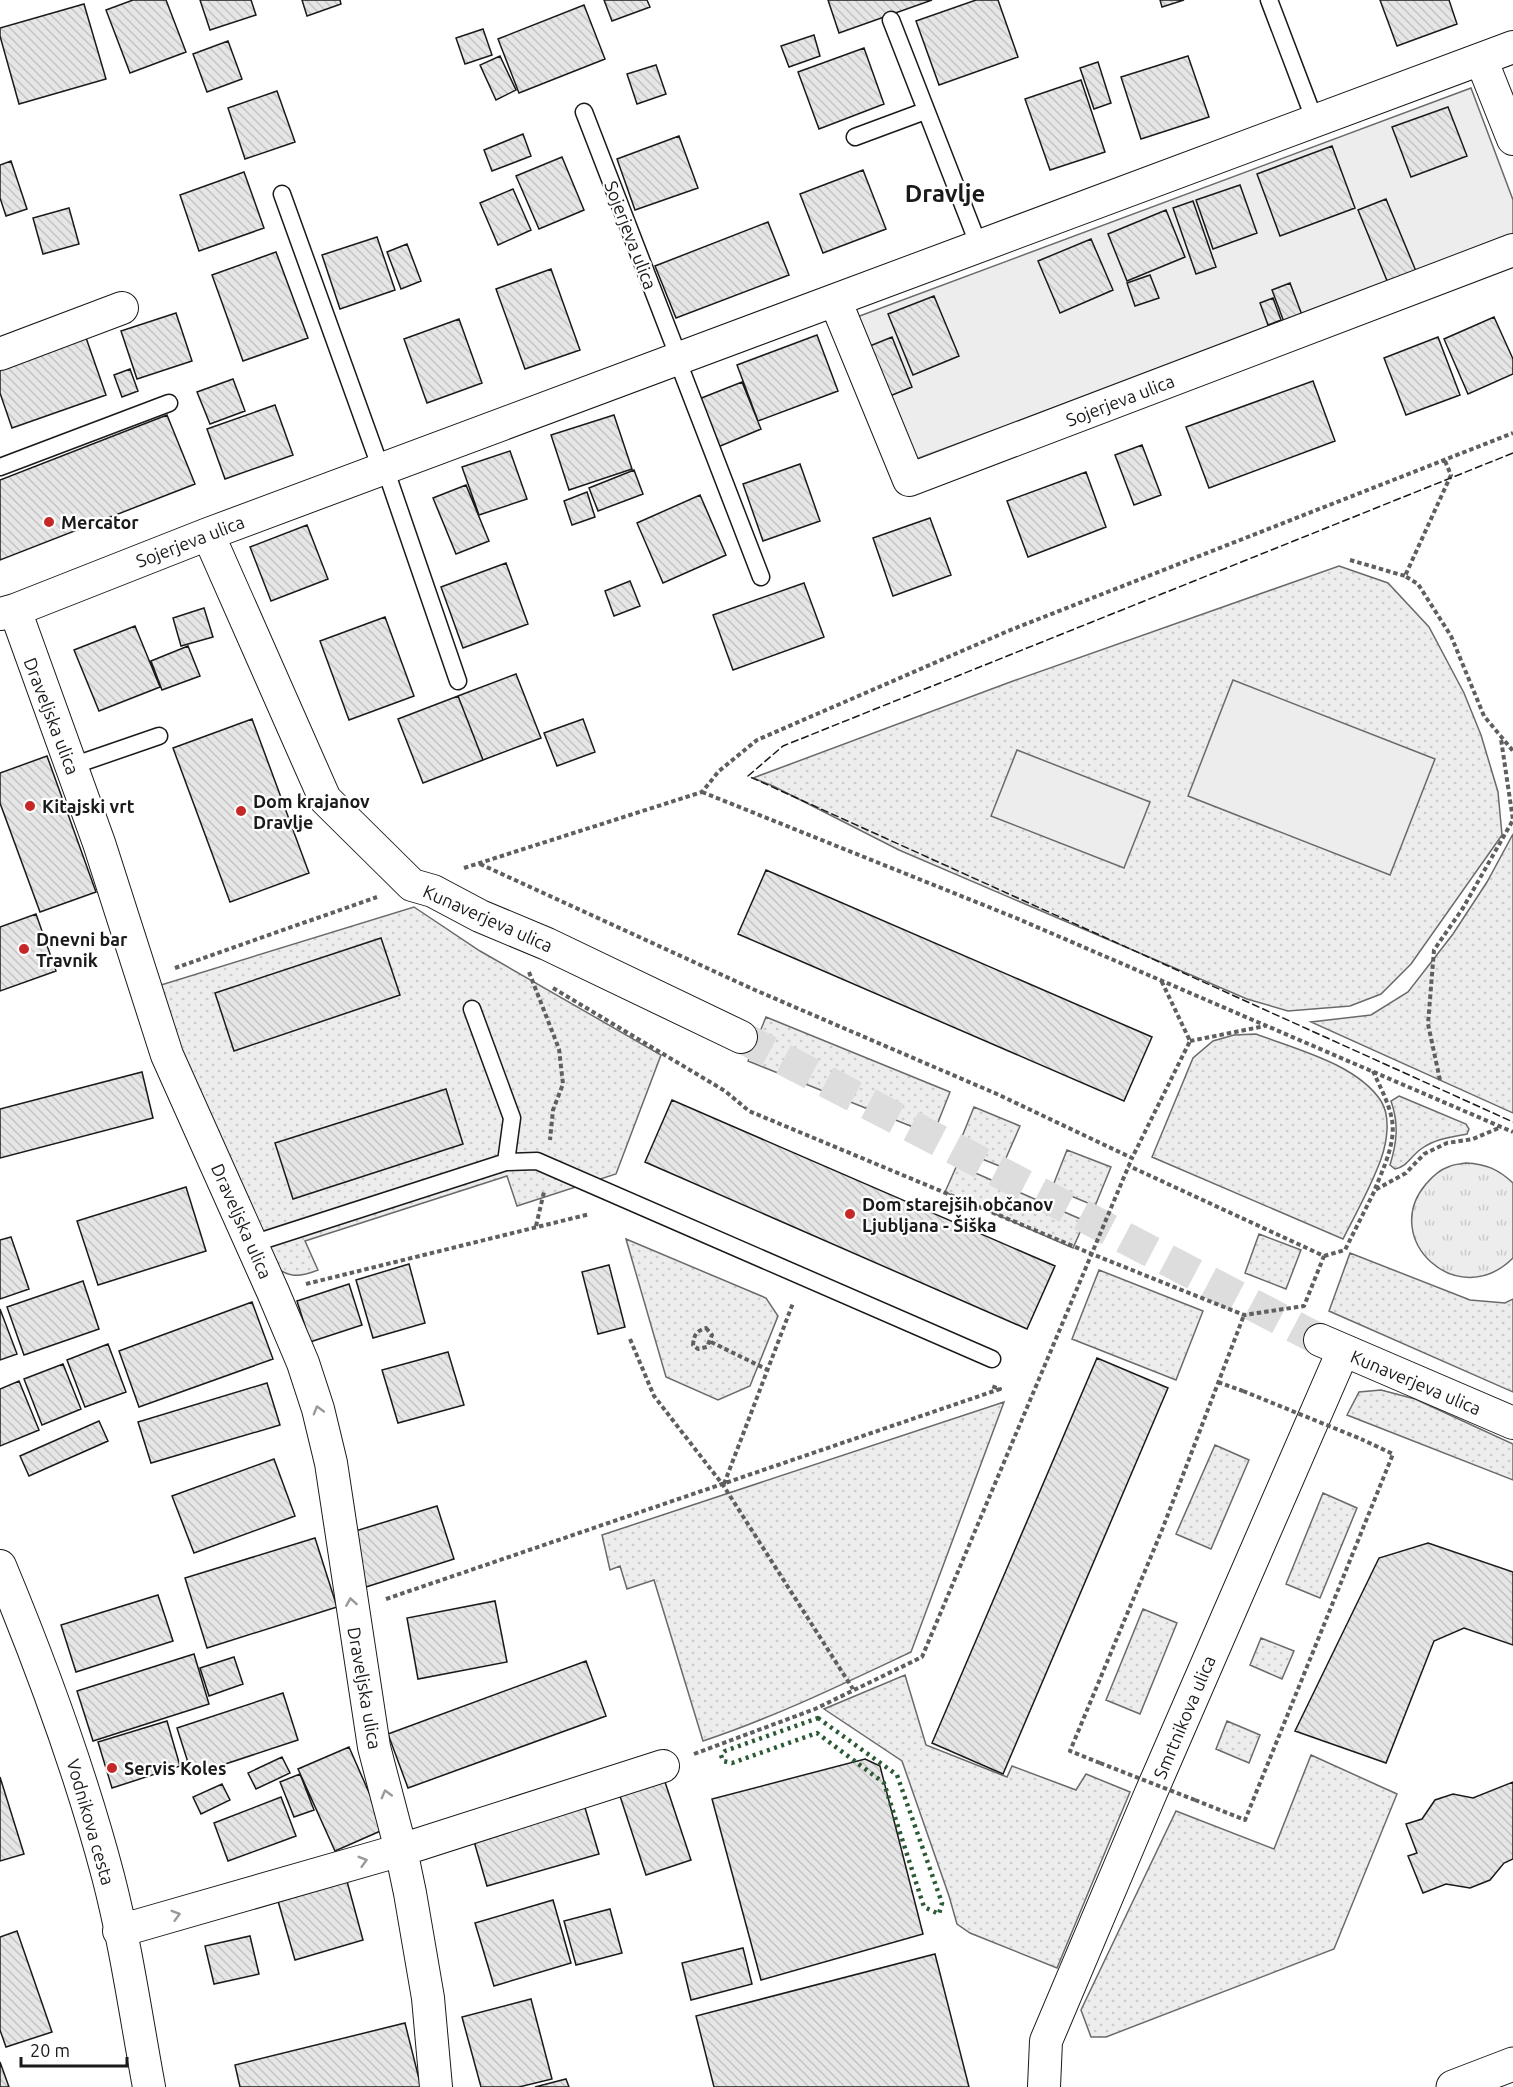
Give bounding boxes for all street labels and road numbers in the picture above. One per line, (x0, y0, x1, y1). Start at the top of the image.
street label: Sojerjeva ulica (601, 178, 661, 292)
street label: Sojerjeva ulica (1063, 370, 1177, 430)
street label: Sojerjeva ulica (133, 511, 247, 571)
street label: Draveljska ulica (20, 655, 84, 777)
street label: Kunaverjeva ulica (420, 880, 556, 956)
street label: Draveljska ulica (208, 1160, 276, 1282)
street label: Kunaverjeva ulica (1348, 1346, 1484, 1418)
street label: Draveljska ulica (344, 1625, 386, 1751)
street label: Smrtnikova ulica (1149, 1652, 1219, 1782)
street label: Vodnikova cesta (63, 1757, 119, 1887)

